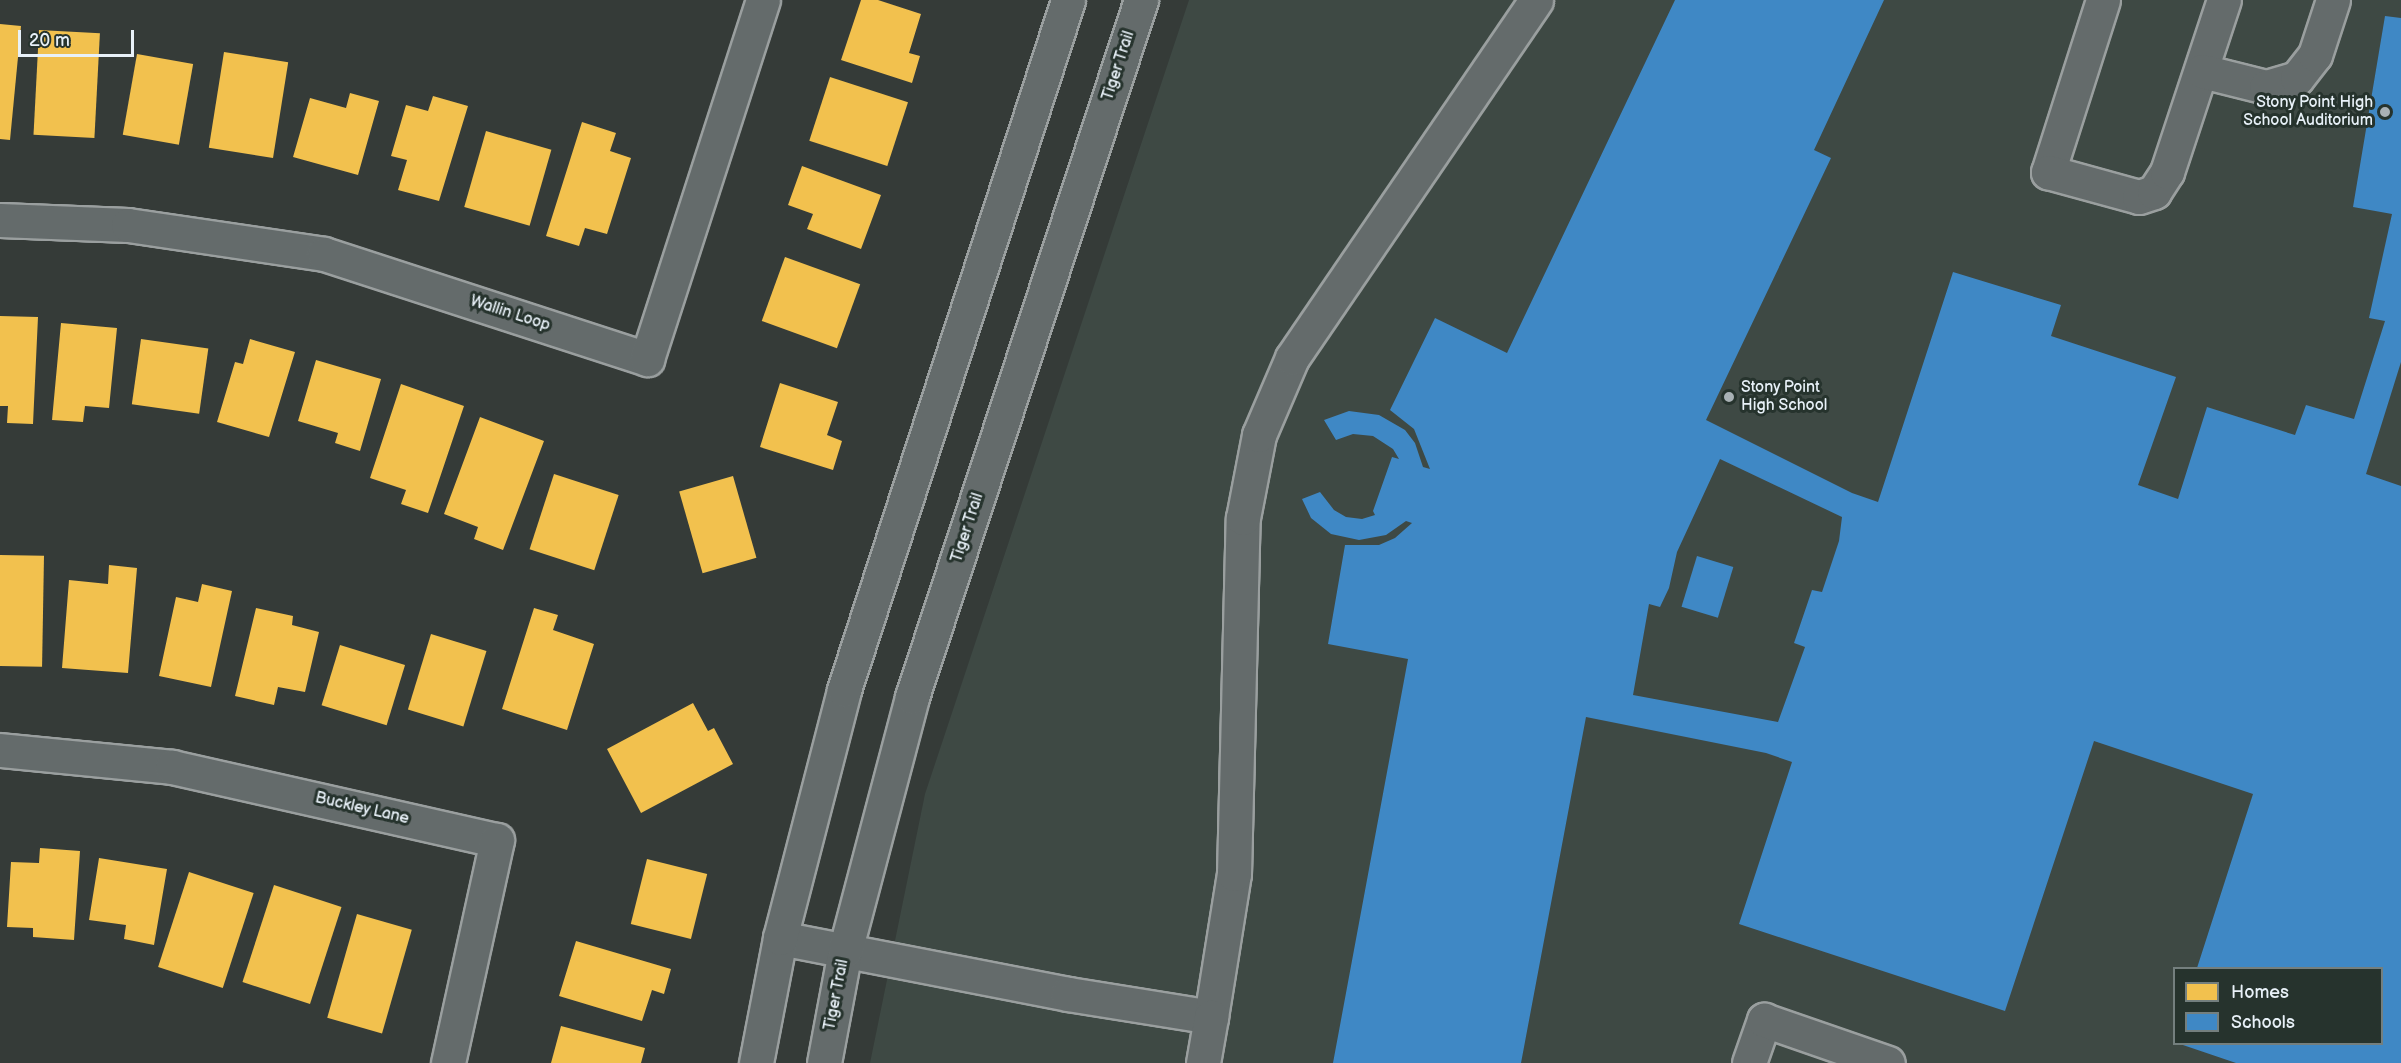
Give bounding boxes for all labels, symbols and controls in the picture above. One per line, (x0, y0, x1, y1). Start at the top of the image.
scale bar (21, 18, 136, 56)
street label: Tiger Trail (1099, 29, 1139, 103)
text: 20 m (29, 30, 70, 51)
place label: Stony Point High School Auditorium (2243, 93, 2373, 131)
marker: Stony Point High School Auditorium (2378, 105, 2392, 119)
street label: Wallin Loop (467, 292, 553, 336)
place label: Stony Point High School (1741, 378, 1828, 416)
marker: Stony Point High School (1722, 390, 1736, 404)
street label: Tiger Trail (948, 491, 988, 565)
street label: Buckley Lane (313, 789, 411, 829)
street label: Tiger Trail (821, 958, 853, 1032)
legend (2173, 967, 2383, 1045)
text: Homes (2231, 982, 2289, 1003)
text: Schools (2231, 1012, 2295, 1033)

